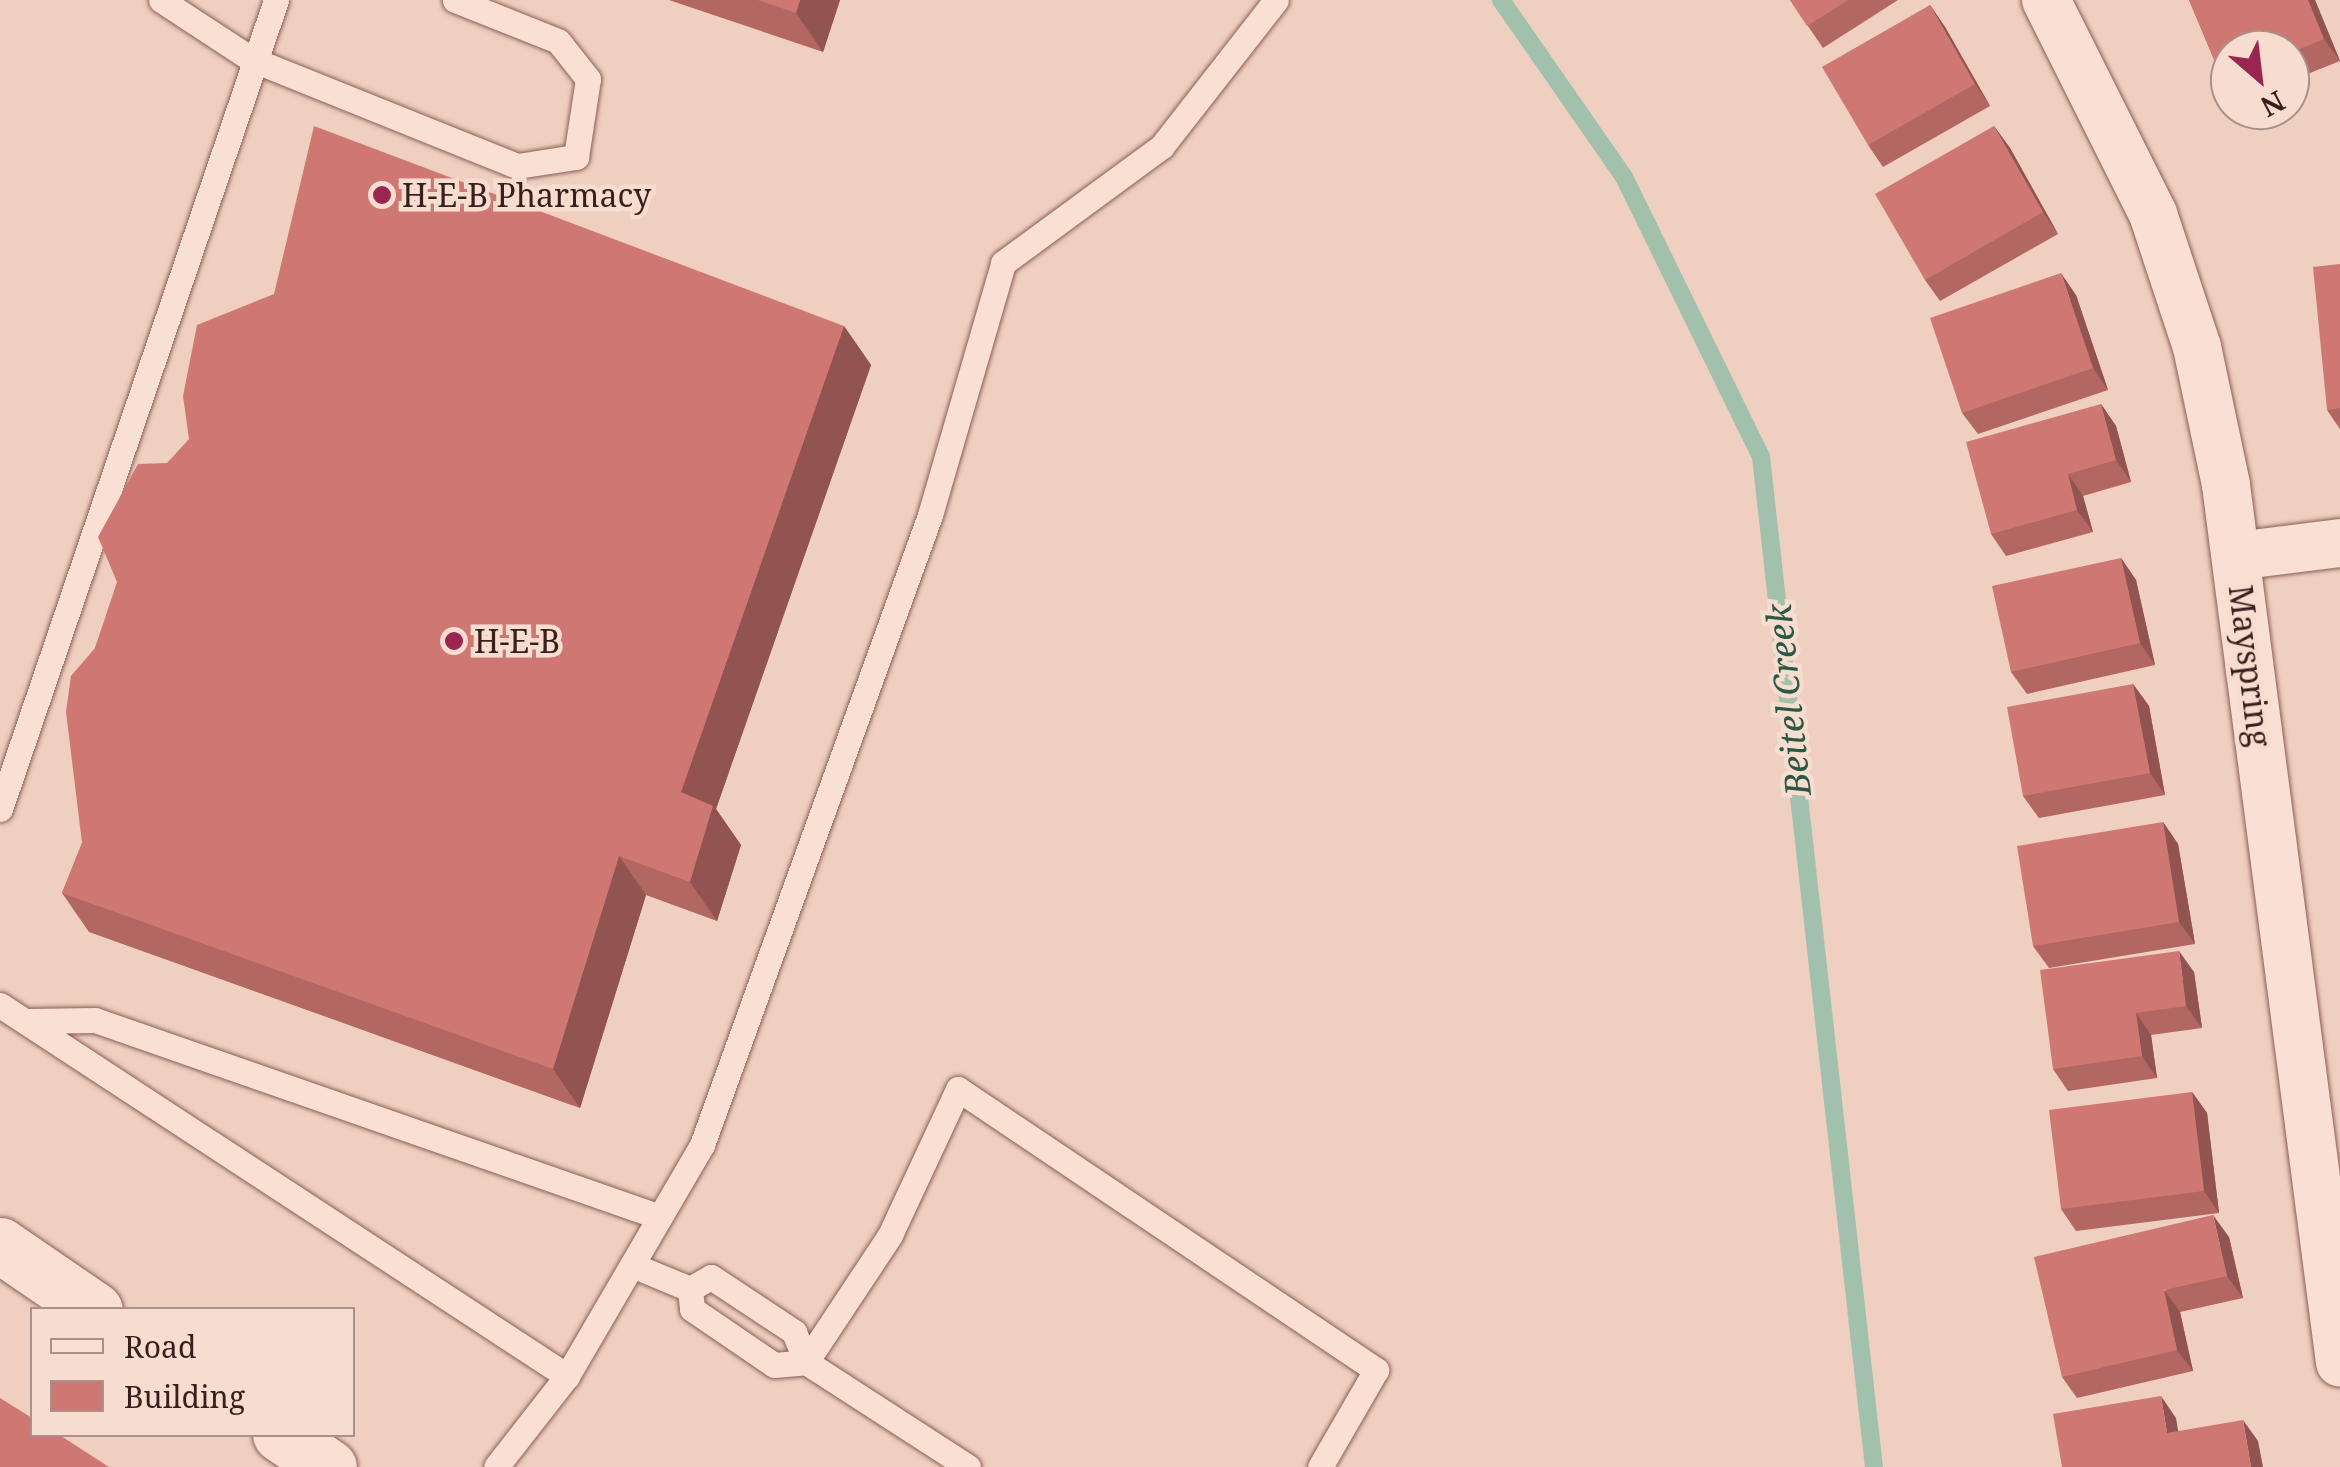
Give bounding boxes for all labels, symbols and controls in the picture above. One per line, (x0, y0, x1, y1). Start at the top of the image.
north arrow (2210, 30, 2310, 130)
text: N (2254, 83, 2292, 127)
place label: H-E-B Pharmacy (402, 176, 651, 214)
marker: H-E-B Pharmacy (371, 184, 393, 206)
street label: Mayspring (2221, 583, 2279, 749)
water label: Beitel Creek (1757, 602, 1819, 798)
place label: H-E-B (474, 622, 560, 660)
marker: H-E-B (443, 630, 465, 652)
legend (30, 1307, 355, 1437)
text: Road (124, 1326, 196, 1367)
text: Building (124, 1376, 245, 1417)

